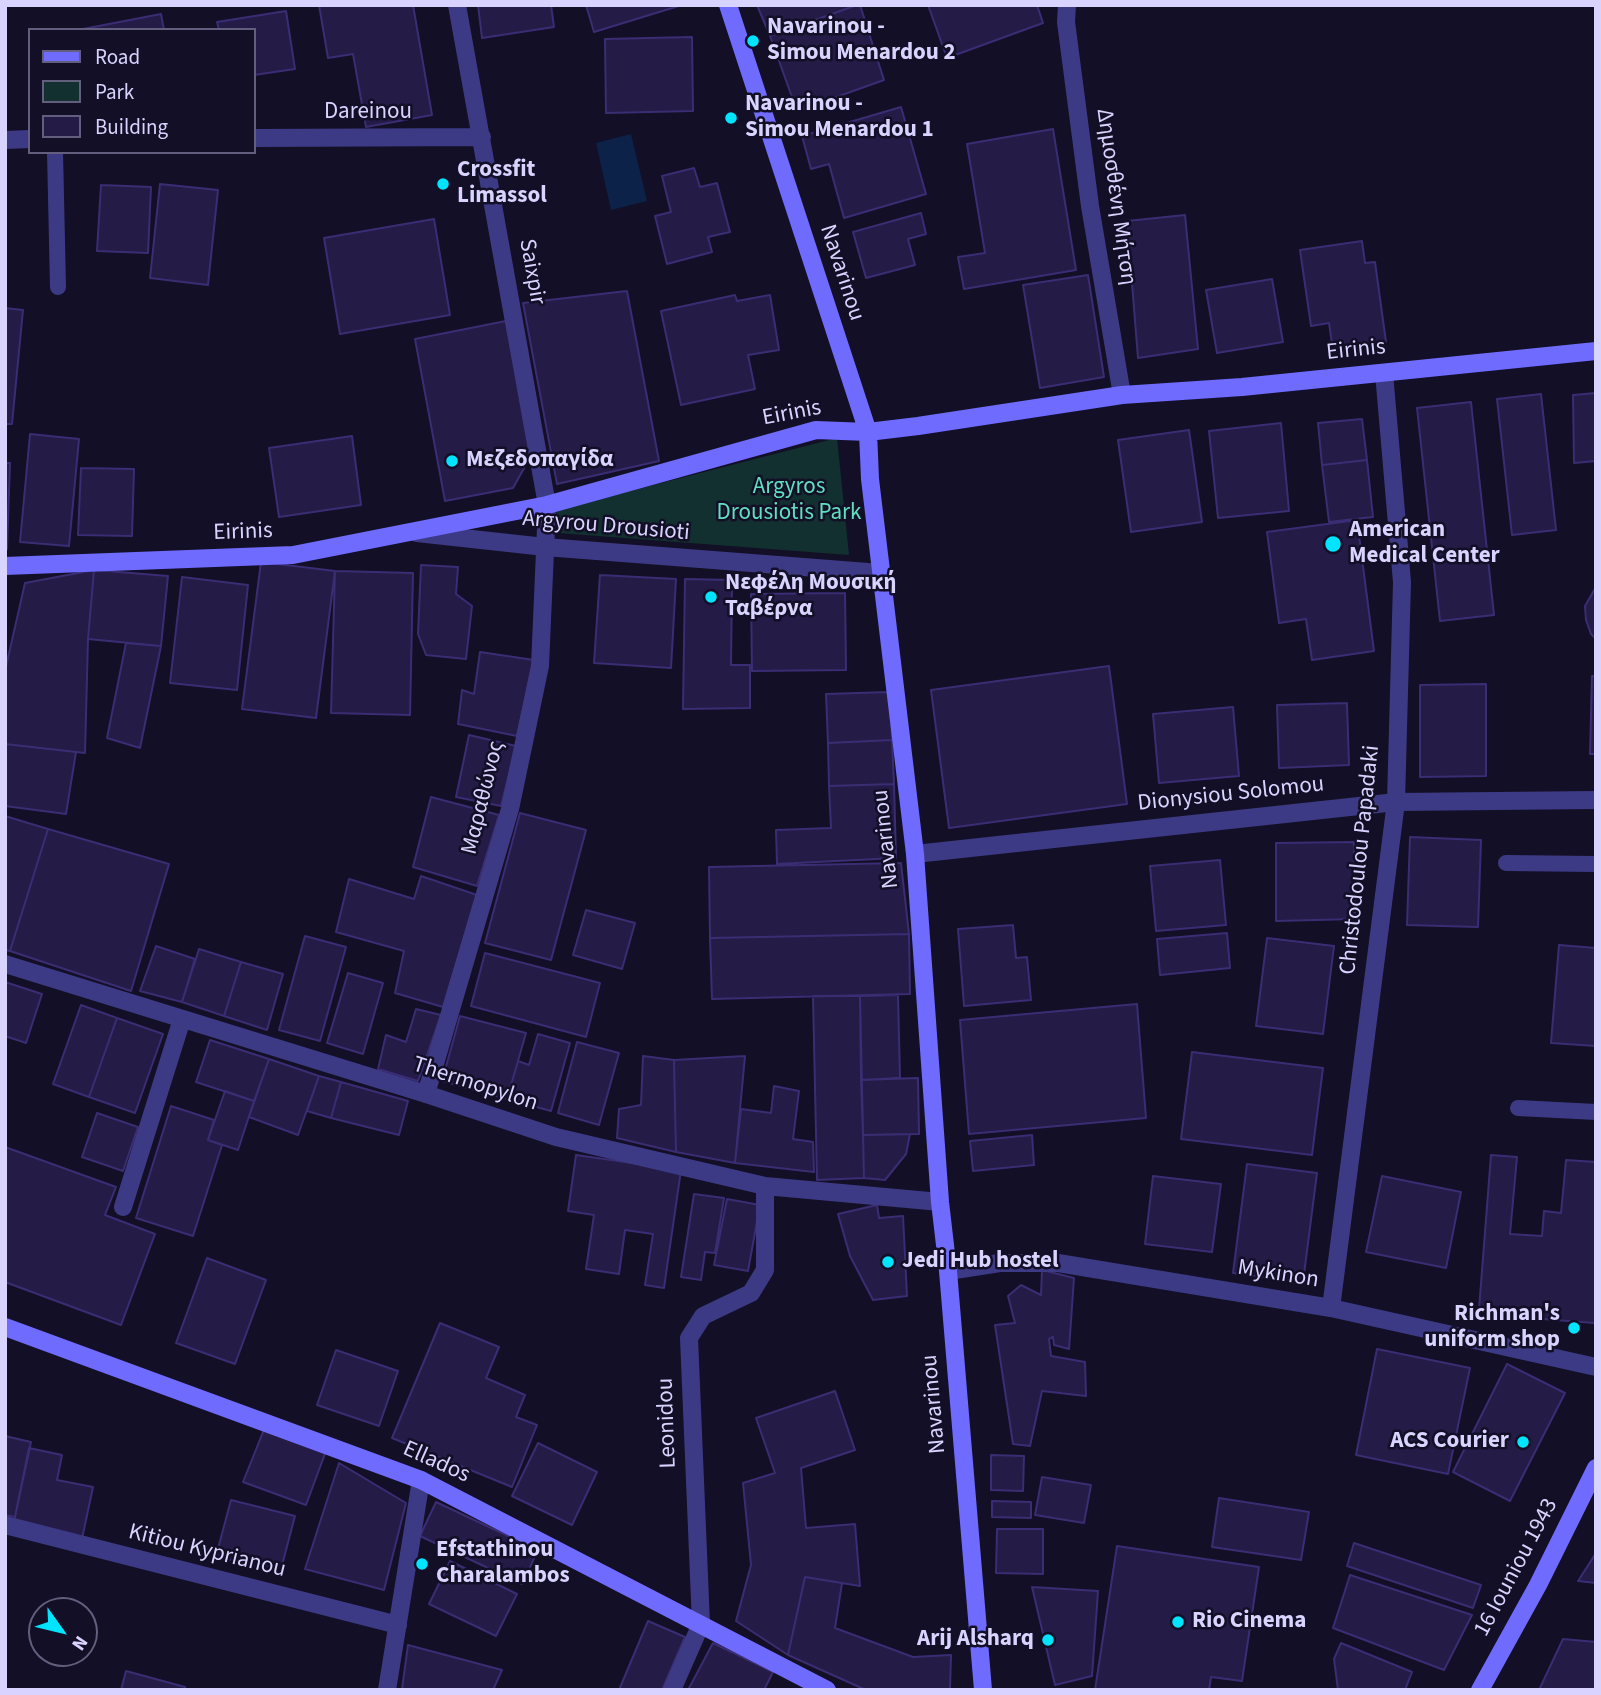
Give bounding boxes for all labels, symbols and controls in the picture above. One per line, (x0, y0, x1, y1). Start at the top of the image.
place label: Navarinou - Simou Menardou 2 (767, 14, 956, 68)
legend (28, 28, 256, 154)
marker: Navarinou - Simou Menardou 2 (745, 33, 761, 49)
text: Road (95, 42, 140, 72)
text: Park (95, 77, 134, 107)
place label: Navarinou - Simou Menardou 1 (745, 91, 934, 145)
street label: Dareinou (324, 99, 412, 127)
street label: Δημοσθένη Μήτση (1089, 107, 1141, 287)
marker: Navarinou - Simou Menardou 1 (723, 110, 739, 126)
text: Building (95, 112, 168, 142)
place label: Crossfit Limassol (457, 157, 547, 211)
marker: Crossfit Limassol (435, 176, 451, 192)
street label: Navarinou (812, 221, 870, 325)
street label: Saixpir (512, 237, 550, 307)
street label: Eirinis (1325, 334, 1387, 368)
street label: Eirinis (760, 395, 824, 433)
place label: Μεζεδοπαγίδα (466, 447, 613, 475)
marker: Μεζεδοπαγίδα (444, 453, 460, 469)
park label: Argyros Drousiotis Park (717, 474, 861, 528)
street label: Argyrou Drousioti (521, 506, 691, 548)
place label: American Medical Center (1349, 517, 1500, 571)
street label: Eirinis (213, 518, 273, 548)
marker: American Medical Center (1323, 534, 1343, 554)
place label: Νεφέλη Μουσική Ταβέρνα (725, 570, 896, 624)
marker: Νεφέλη Μουσική Ταβέρνα (703, 589, 719, 605)
street label: Μαραθώνος (457, 738, 511, 858)
street label: Christodoulou Papadaki (1335, 744, 1387, 976)
street label: Dionysiou Solomou (1136, 771, 1326, 819)
street label: Navarinou (868, 788, 906, 890)
street label: Thermopylon (409, 1052, 541, 1118)
place label: Jedi Hub hostel (902, 1248, 1058, 1276)
marker: Jedi Hub hostel (880, 1254, 896, 1270)
street label: Mykinon (1235, 1255, 1321, 1295)
place label: Richman's uniform shop (1424, 1301, 1560, 1355)
marker: Richman's uniform shop (1566, 1320, 1582, 1336)
street label: Navarinou (917, 1353, 953, 1455)
street label: Leonidou (653, 1377, 683, 1469)
place label: ACS Courier (1390, 1428, 1509, 1456)
marker: ACS Courier (1515, 1434, 1531, 1450)
street label: Ellados (398, 1436, 474, 1490)
street label: 16 Iouniou 1943 (1469, 1494, 1565, 1642)
street label: Kitiou Kyprianou (125, 1519, 289, 1585)
place label: Efstathinou Charalambos (436, 1537, 570, 1591)
marker: Efstathinou Charalambos (414, 1556, 430, 1572)
north arrow (28, 1597, 98, 1667)
place label: Rio Cinema (1192, 1608, 1306, 1636)
marker: Rio Cinema (1170, 1614, 1186, 1630)
place label: Arij Alsharq (917, 1626, 1034, 1654)
text: N (64, 1630, 94, 1656)
marker: Arij Alsharq (1040, 1632, 1056, 1648)

